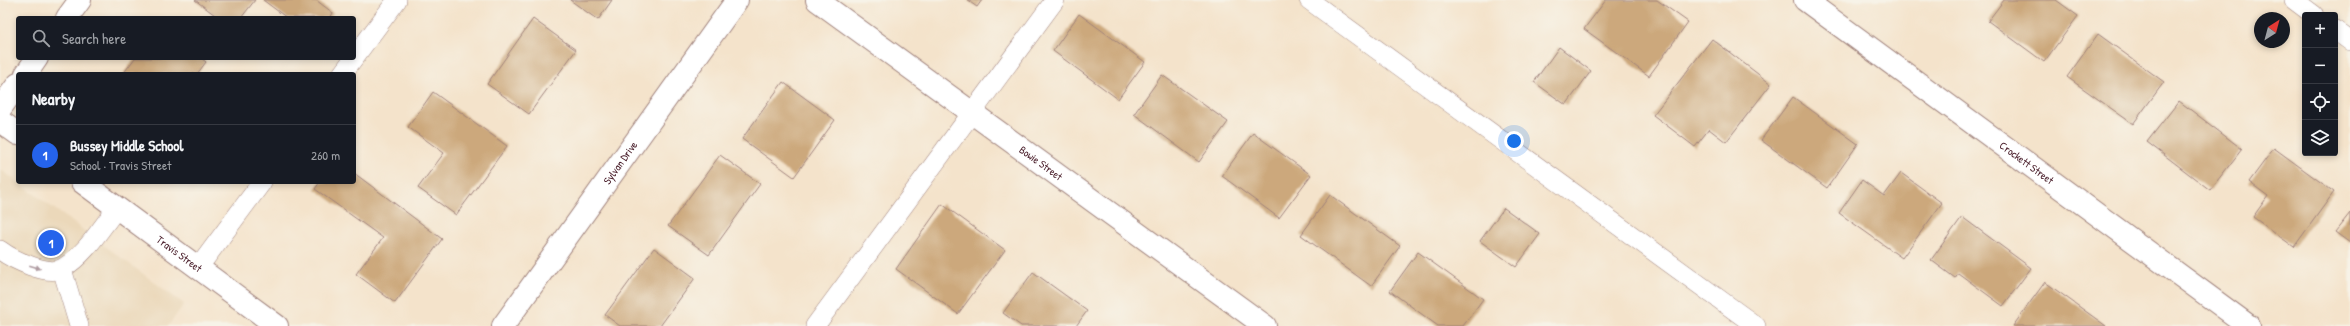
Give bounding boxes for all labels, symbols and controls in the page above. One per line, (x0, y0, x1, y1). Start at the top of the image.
north arrow (2254, 12, 2290, 48)
map controls (2302, 12, 2338, 156)
button: + (2302, 12, 2338, 48)
search box (16, 16, 356, 60)
icon: search (30, 27, 52, 49)
text: Search here (62, 28, 126, 49)
button: − (2302, 48, 2338, 84)
button: locate (2302, 84, 2338, 120)
text: Nearby (32, 87, 75, 110)
button: layers (2302, 120, 2338, 156)
your location (1504, 131, 1524, 151)
text: Bussey Middle School (70, 135, 183, 156)
street label: Sylvan Drive (600, 138, 641, 187)
street label: Crockett Street (1997, 138, 2057, 187)
street label: Bowie Street (1017, 143, 1066, 184)
text: 1 (43, 146, 47, 164)
text: 260 m (311, 146, 340, 164)
text: School · Travis Street (70, 156, 172, 174)
pin: 1 (38, 228, 64, 258)
street label: Travis Street (154, 232, 205, 275)
one-way arrow (29, 264, 41, 270)

